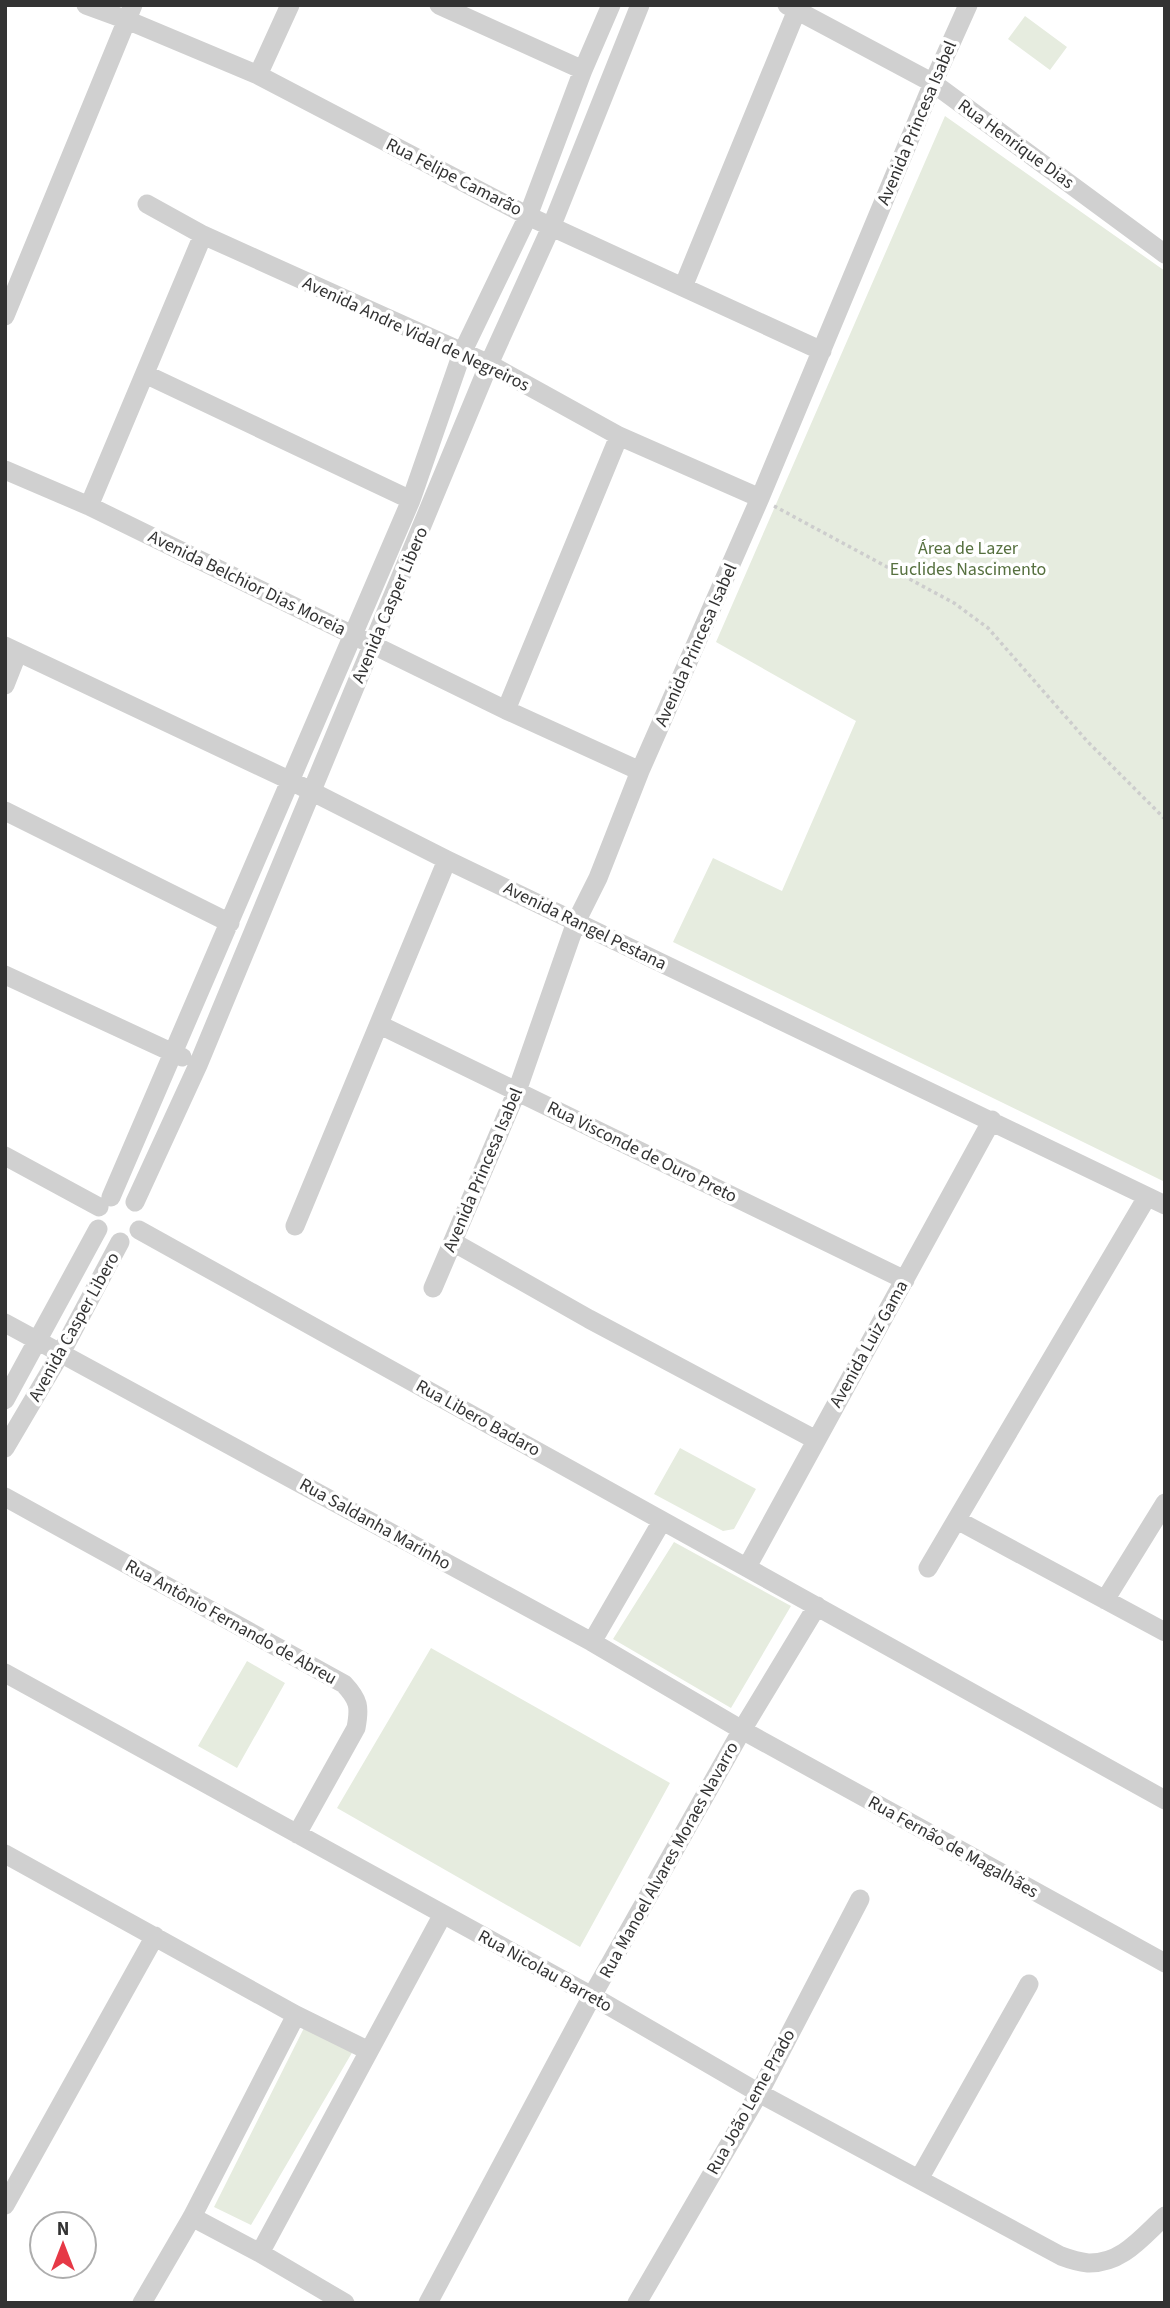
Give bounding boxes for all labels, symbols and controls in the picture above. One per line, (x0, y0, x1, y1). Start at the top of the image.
street label: Avenida Princesa Isabel (871, 37, 963, 209)
street label: Rua Henrique Dias (953, 93, 1079, 195)
street label: Rua Felipe Camarão (382, 132, 526, 222)
street label: Avenida Andre Vidal de Negreiros (298, 270, 534, 398)
street label: Avenida Casper Libero (346, 523, 434, 687)
street label: Avenida Belchior Dias Moreia (144, 524, 350, 642)
park label: Área de Lazer Euclides Nascimento (890, 536, 1046, 582)
street label: Avenida Princesa Isabel (649, 559, 743, 731)
street label: Avenida Rangel Pestana (499, 876, 671, 976)
street label: Avenida Princesa Isabel (437, 1084, 529, 1256)
street label: Rua Visconde de Ouro Preto (543, 1095, 741, 1209)
street label: Avenida Casper Libero (22, 1248, 126, 1406)
street label: Avenida Luiz Gama (824, 1276, 914, 1412)
street label: Rua Libero Badaro (411, 1373, 545, 1463)
street label: Rua Saldanha Marinho (295, 1472, 455, 1576)
street label: Rua Antônio Fernando de Abreu (121, 1553, 341, 1691)
street label: Rua Manoel Alvares Moraes Navarro (593, 1737, 745, 1983)
street label: Rua Fernão de Magalhães (863, 1790, 1043, 1904)
street label: Rua Nicolau Barreto (473, 1924, 617, 2018)
street label: Rua João Leme Prado (701, 2025, 801, 2179)
north arrow (28, 2210, 98, 2280)
text: N (57, 2216, 69, 2243)

